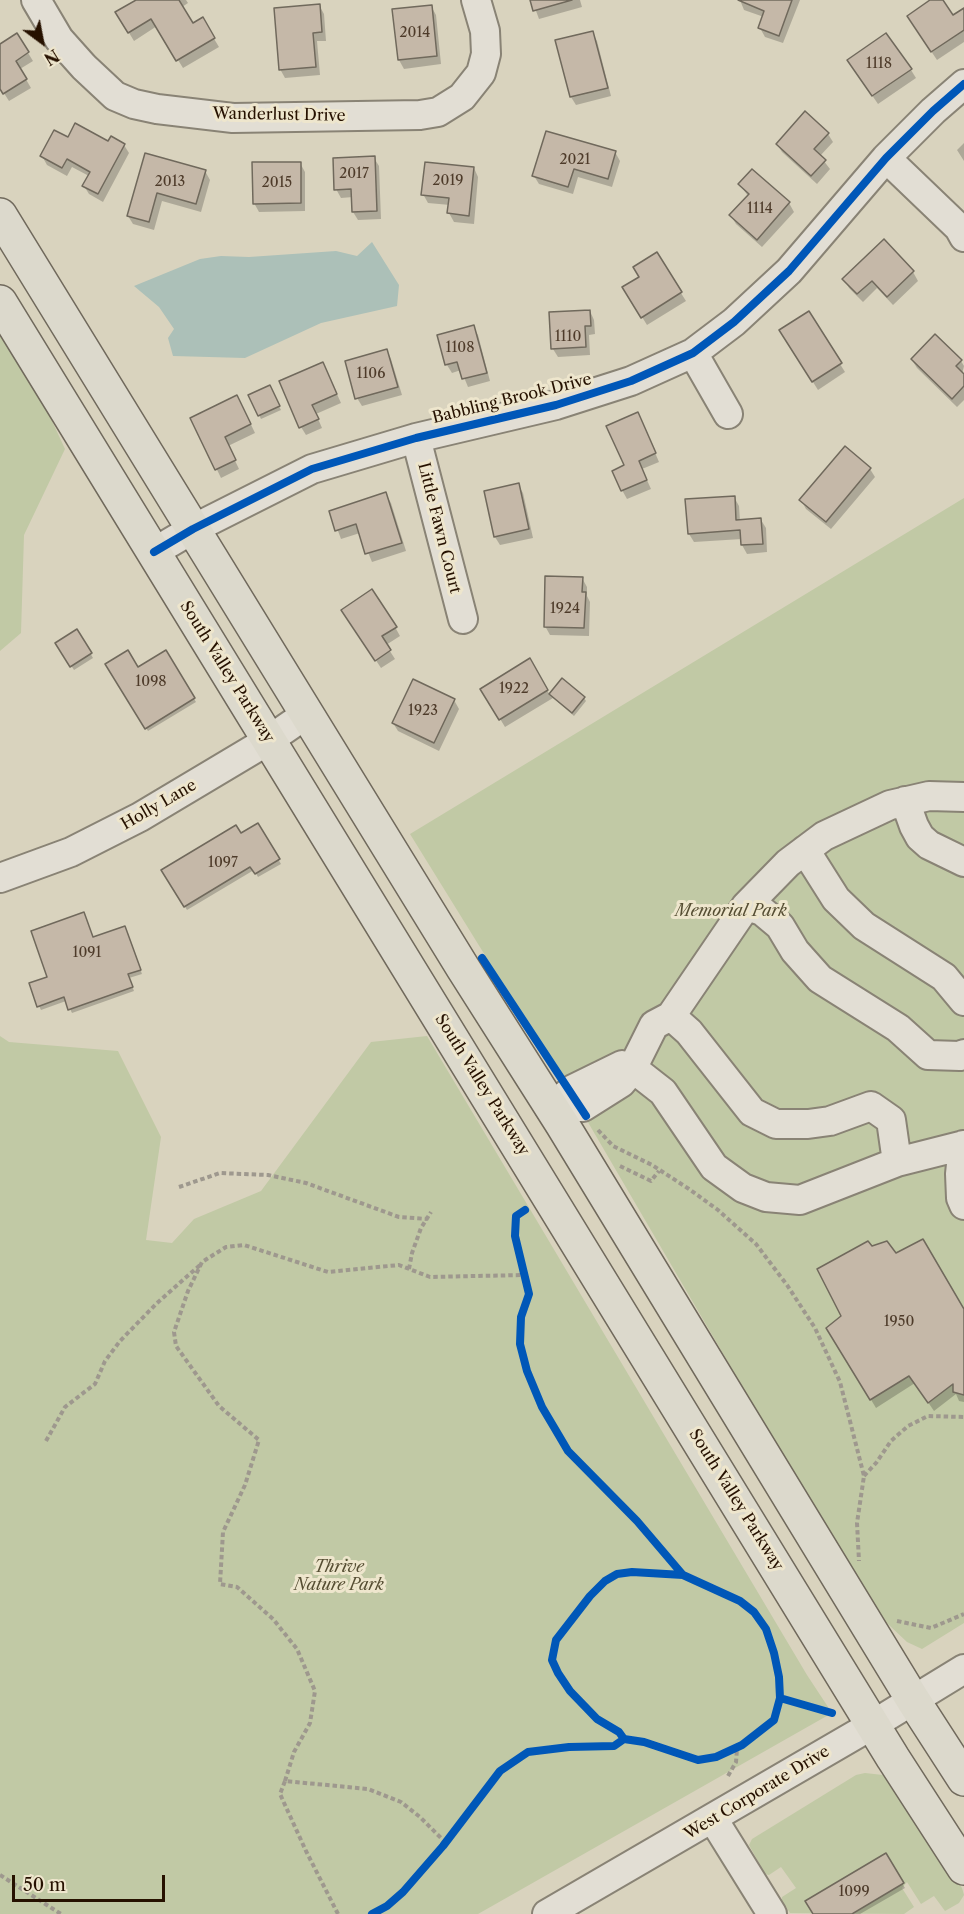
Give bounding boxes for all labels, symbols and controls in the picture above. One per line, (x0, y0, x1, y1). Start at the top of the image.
north arrow (12, 12, 72, 72)
house number: 2014 (400, 25, 430, 41)
text: N (40, 45, 63, 69)
house number: 1118 (866, 56, 892, 72)
street label: Wanderlust Drive (212, 104, 346, 126)
house number: 2021 (560, 152, 590, 168)
house number: 2017 (339, 166, 369, 182)
house number: 2019 (432, 173, 464, 189)
house number: 2013 (155, 174, 185, 190)
house number: 2015 (262, 175, 292, 191)
house number: 1114 (747, 201, 773, 217)
house number: 1110 (555, 329, 581, 345)
house number: 1108 (446, 340, 474, 356)
house number: 1106 (357, 366, 385, 382)
street label: Babbling Brook Drive (430, 370, 594, 428)
street label: Little Fawn Court (413, 460, 465, 596)
street label: South Valley Parkway (176, 598, 278, 746)
house number: 1924 (550, 601, 580, 617)
house number: 1098 (135, 674, 167, 690)
house number: 1922 (499, 681, 529, 697)
house number: 1923 (408, 703, 438, 719)
street label: Holly Lane (118, 776, 200, 834)
house number: 1097 (208, 855, 238, 871)
park label: Memorial Park (675, 901, 787, 921)
house number: 1091 (73, 945, 101, 961)
street label: South Valley Parkway (431, 1011, 533, 1159)
house number: 1950 (884, 1314, 914, 1330)
street label: South Valley Parkway (685, 1426, 787, 1574)
park label: Thrive Nature Park (294, 1557, 384, 1595)
street label: West Corporate Drive (681, 1742, 833, 1844)
scale bar (15, 1863, 168, 1901)
text: 50 m (23, 1874, 66, 1896)
house number: 1099 (838, 1884, 870, 1900)

